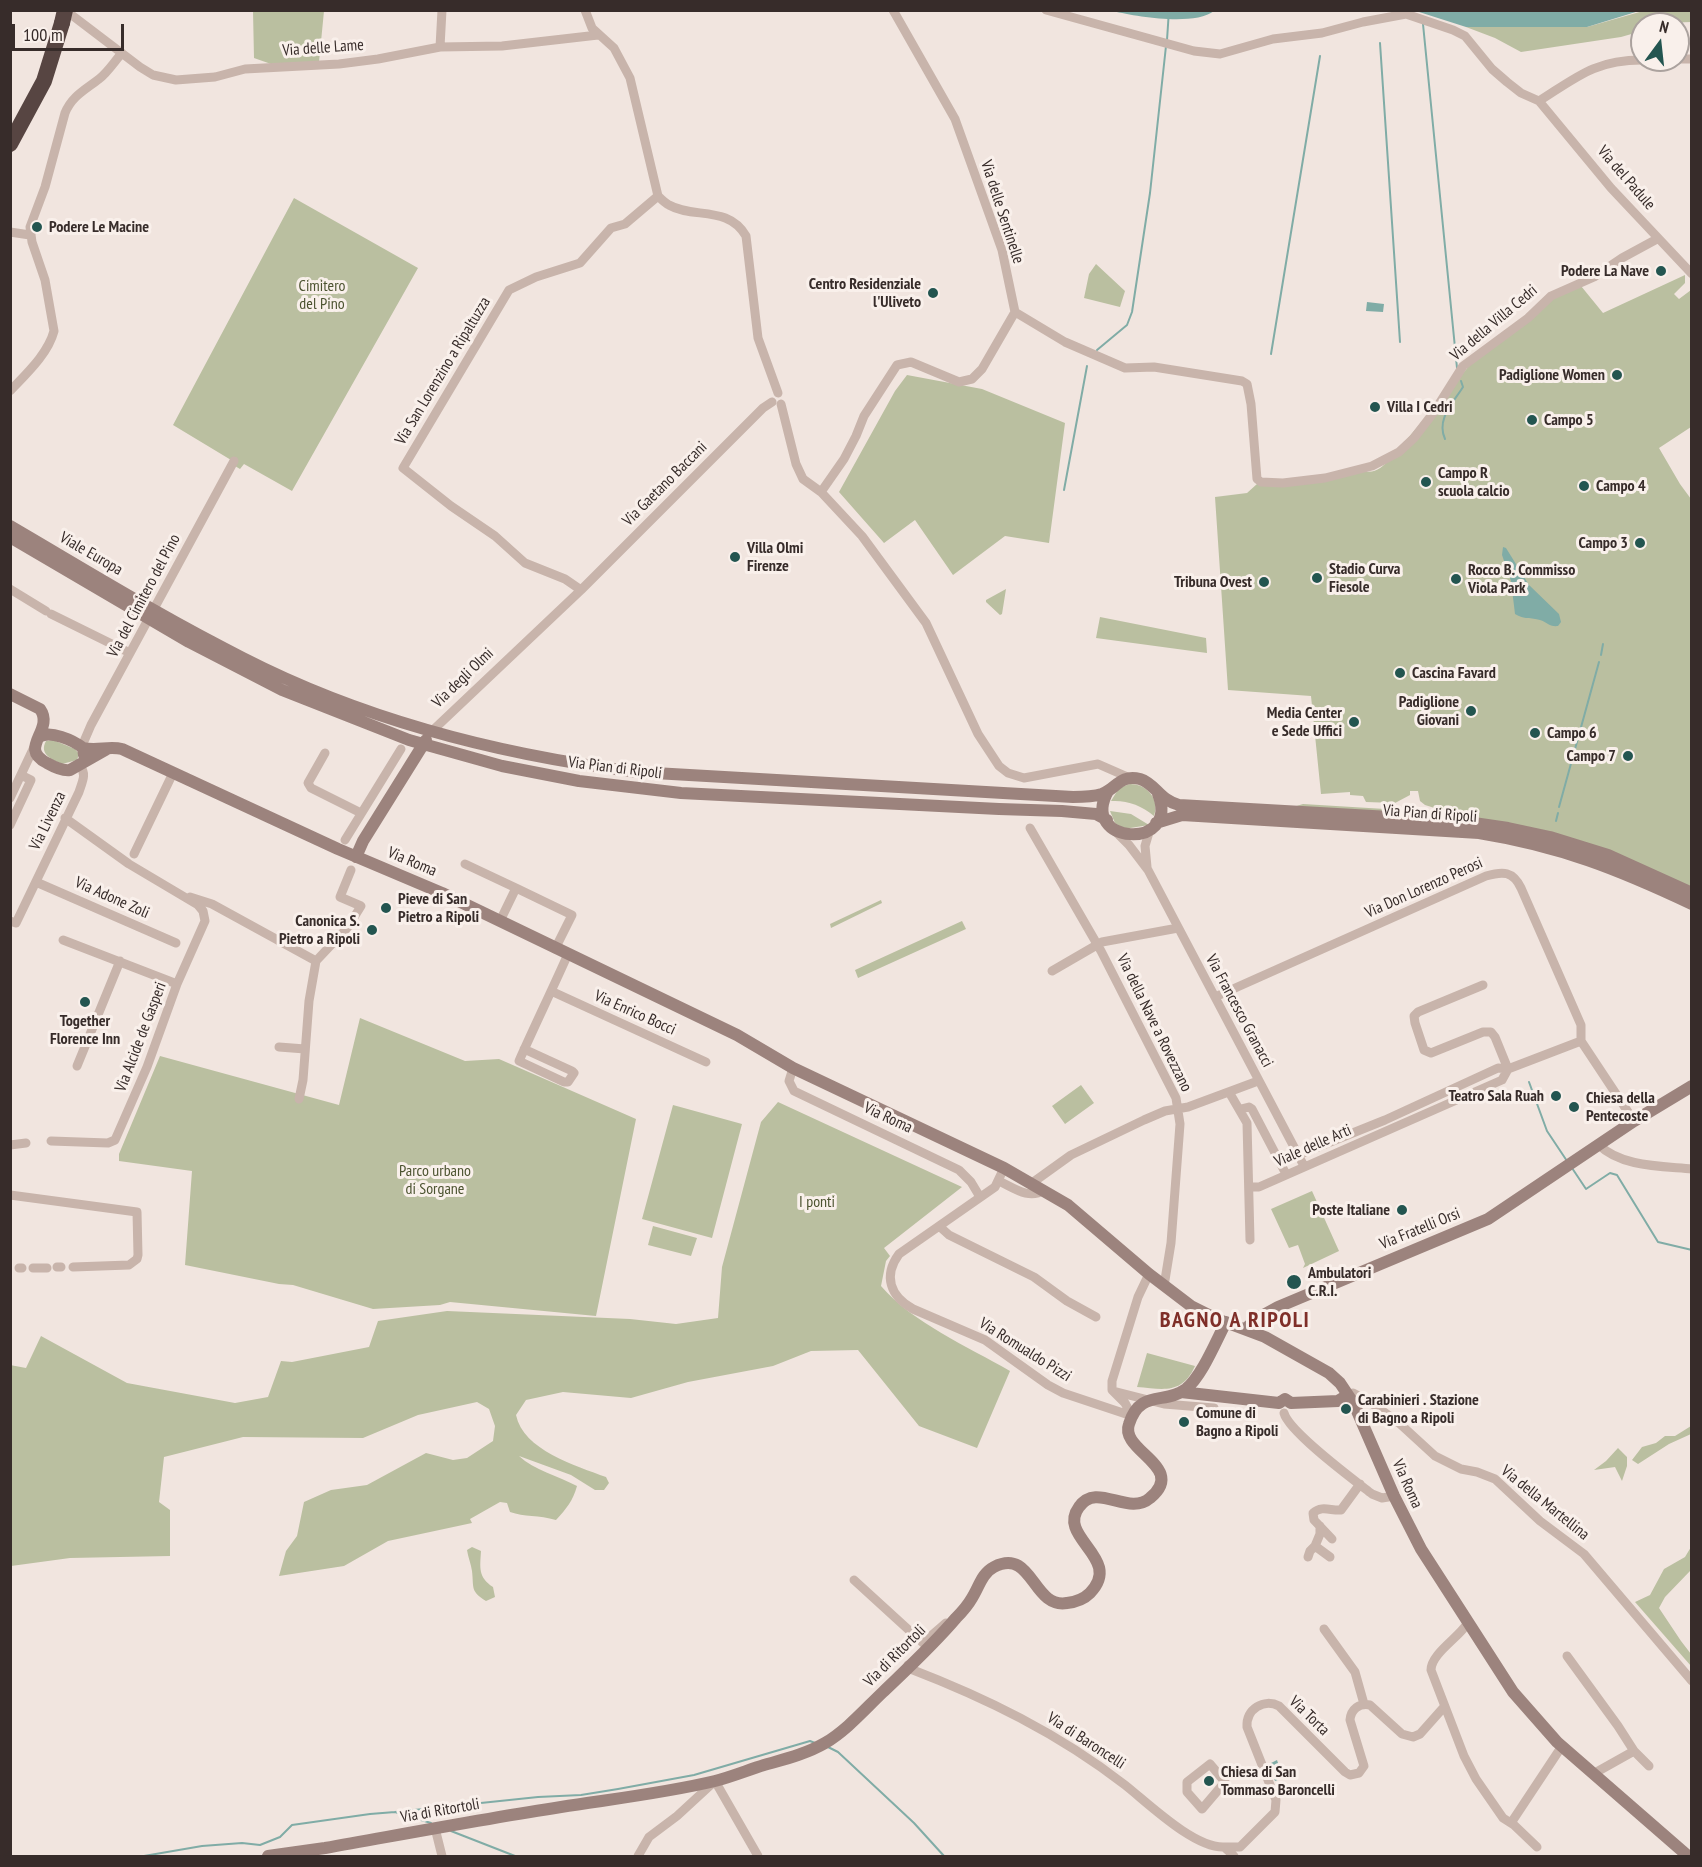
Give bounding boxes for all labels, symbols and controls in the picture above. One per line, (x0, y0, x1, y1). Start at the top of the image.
scale bar (15, 12, 128, 50)
north arrow (1630, 12, 1690, 72)
text: N (1657, 16, 1671, 37)
text: 100 m (23, 23, 63, 46)
street label: Via delle Lame (282, 36, 364, 60)
street label: Via del Padule (1593, 142, 1659, 214)
street label: Via delle Sentinelle (976, 158, 1028, 266)
place label: Podere Le Macine (49, 217, 149, 237)
marker: Podere Le Macine (30, 220, 44, 234)
place label: Podere La Nave (1561, 261, 1649, 281)
marker: Podere La Nave (1654, 264, 1668, 278)
place label: Centro Residenziale l'Uliveto (809, 274, 921, 312)
park label: Cimitero del Pino (299, 276, 345, 314)
street label: Via della Villa Cedri (1447, 281, 1541, 365)
marker: Centro Residenziale l'Uliveto (926, 286, 940, 300)
street label: Via San Lorenzino a Ripaltuzza (391, 294, 495, 448)
place label: Padiglione Women (1499, 365, 1605, 385)
marker: Padiglione Women (1610, 368, 1624, 382)
place label: Villa I Cedri (1387, 397, 1453, 417)
marker: Villa I Cedri (1368, 400, 1382, 414)
place label: Campo 5 (1544, 410, 1594, 430)
marker: Campo 5 (1525, 413, 1539, 427)
street label: Via Gaetano Baccani (619, 438, 711, 530)
place label: Campo R scuola calcio (1438, 463, 1510, 501)
marker: Campo R scuola calcio (1419, 475, 1433, 489)
place label: Campo 4 (1596, 476, 1646, 496)
marker: Campo 4 (1577, 479, 1591, 493)
street label: Viale Europa (56, 528, 126, 580)
street label: Via del Cimitero del Pino (103, 531, 185, 661)
place label: Campo 3 (1578, 533, 1628, 553)
marker: Campo 3 (1633, 536, 1647, 550)
place label: Villa Olmi Firenze (747, 538, 803, 576)
marker: Villa Olmi Firenze (728, 550, 742, 564)
place label: Stadio Curva Fiesole (1329, 559, 1400, 597)
place label: Rocco B. Commisso Viola Park (1468, 560, 1575, 598)
marker: Stadio Curva Fiesole (1310, 571, 1324, 585)
place label: Tribuna Ovest (1174, 572, 1252, 592)
marker: Rocco B. Commisso Viola Park (1449, 572, 1463, 586)
marker: Tribuna Ovest (1257, 575, 1271, 589)
street label: Via degli Olmi (428, 644, 498, 712)
place label: Cascina Favard (1412, 663, 1496, 683)
marker: Cascina Favard (1393, 666, 1407, 680)
place label: Padiglione Giovani (1399, 692, 1459, 730)
place label: Media Center e Sede Uffici (1267, 703, 1342, 741)
marker: Padiglione Giovani (1464, 704, 1478, 718)
marker: Media Center e Sede Uffici (1347, 715, 1361, 729)
place label: Campo 6 (1547, 723, 1597, 743)
marker: Campo 6 (1528, 726, 1542, 740)
place label: Campo 7 (1566, 746, 1616, 766)
marker: Campo 7 (1621, 749, 1635, 763)
street label: Via Pian di Ripoli (567, 753, 663, 783)
street label: Via Livenza (26, 789, 70, 853)
street label: Via Pian di Ripoli (1382, 801, 1478, 827)
street label: Via Roma (385, 843, 439, 881)
street label: Via Don Lorenzo Perosi (1362, 853, 1486, 923)
street label: Via Adone Zoli (72, 873, 152, 923)
place label: Pieve di San Pietro a Ripoli (398, 889, 479, 927)
marker: Pieve di San Pietro a Ripoli (379, 901, 393, 915)
place label: Canonica S. Pietro a Ripoli (279, 911, 360, 949)
marker: Canonica S. Pietro a Ripoli (365, 923, 379, 937)
street label: Via della Nave a Rovezzano (1112, 951, 1196, 1095)
street label: Via Francesco Granacci (1201, 951, 1277, 1071)
street label: Via Alcide de Gasperi (111, 979, 171, 1095)
street label: Via Enrico Bocci (591, 986, 679, 1040)
marker: Together Florence Inn (78, 995, 92, 1009)
place label: Together Florence Inn (50, 1011, 120, 1049)
place label: Teatro Sala Ruah (1449, 1086, 1544, 1106)
place label: Chiesa della Pentecoste (1586, 1088, 1655, 1126)
marker: Teatro Sala Ruah (1549, 1089, 1563, 1103)
street label: Via Roma (861, 1098, 915, 1138)
marker: Chiesa della Pentecoste (1567, 1100, 1581, 1114)
street label: Viale delle Arti (1272, 1121, 1354, 1171)
park label: Parco urbano di Sorgane (399, 1161, 471, 1199)
park label: I ponti (799, 1192, 835, 1212)
place label: Poste Italiane (1312, 1200, 1390, 1220)
marker: Poste Italiane (1395, 1203, 1409, 1217)
street label: Via Fratelli Orsi (1377, 1204, 1463, 1254)
place label: Ambulatori C.R.I. (1308, 1263, 1371, 1301)
marker: Ambulatori C.R.I. (1285, 1273, 1303, 1291)
district label: BAGNO A RIPOLI (1160, 1308, 1310, 1334)
street label: Via Romualdo Pizzi (975, 1314, 1075, 1386)
place label: Carabinieri . Stazione di Bagno a Ripoli (1358, 1390, 1479, 1428)
marker: Carabinieri . Stazione di Bagno a Ripoli (1339, 1402, 1353, 1416)
place label: Comune di Bagno a Ripoli (1196, 1403, 1278, 1441)
marker: Comune di Bagno a Ripoli (1177, 1415, 1191, 1429)
street label: Via Roma (1388, 1457, 1426, 1511)
street label: Via della Martellina (1497, 1462, 1593, 1544)
street label: Via di Ritortoli (860, 1621, 930, 1691)
street label: Via Torta (1285, 1692, 1333, 1740)
street label: Via di Baroncelli (1043, 1709, 1129, 1773)
place label: Chiesa di San Tommaso Baroncelli (1221, 1762, 1335, 1800)
marker: Chiesa di San Tommaso Baroncelli (1202, 1774, 1216, 1788)
street label: Via di Ritortoli (399, 1795, 481, 1827)

